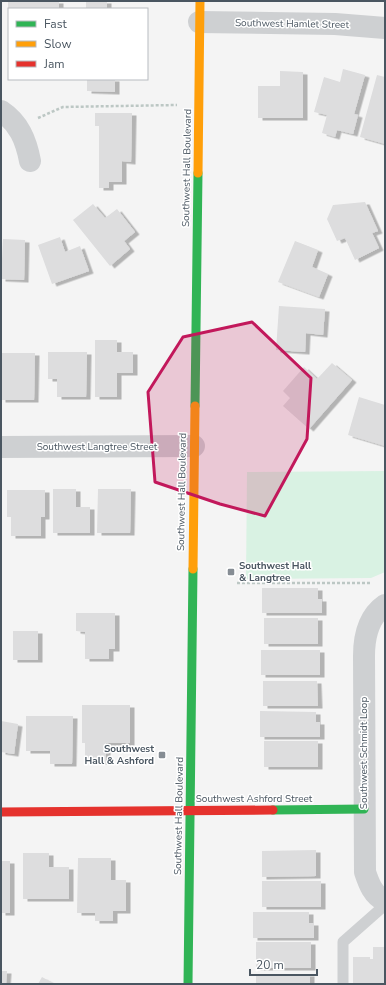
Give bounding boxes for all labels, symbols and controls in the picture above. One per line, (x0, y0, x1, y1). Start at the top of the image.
legend (8, 8, 148, 80)
text: Fast (44, 16, 67, 32)
street label: Southwest Hamlet Street (235, 16, 350, 32)
text: Slow (44, 36, 72, 52)
text: Jam (43, 56, 65, 72)
street label: Southwest Hall Boulevard (179, 109, 195, 227)
street label: Southwest Hall Boulevard (174, 433, 190, 551)
street label: Southwest Langtree Street (37, 440, 158, 454)
place label: Southwest Hall & Langtree (239, 559, 312, 585)
marker: Southwest Hall & Langtree (226, 567, 236, 577)
street label: Southwest Schmidt Loop (357, 697, 371, 809)
place label: Southwest Hall & Ashford (85, 742, 154, 768)
marker: Southwest Hall & Ashford (157, 750, 167, 760)
street label: Southwest Hall Boulevard (171, 757, 187, 875)
street label: Southwest Ashford Street (196, 792, 313, 806)
scale bar (250, 951, 317, 977)
text: 20 m (256, 957, 284, 973)

